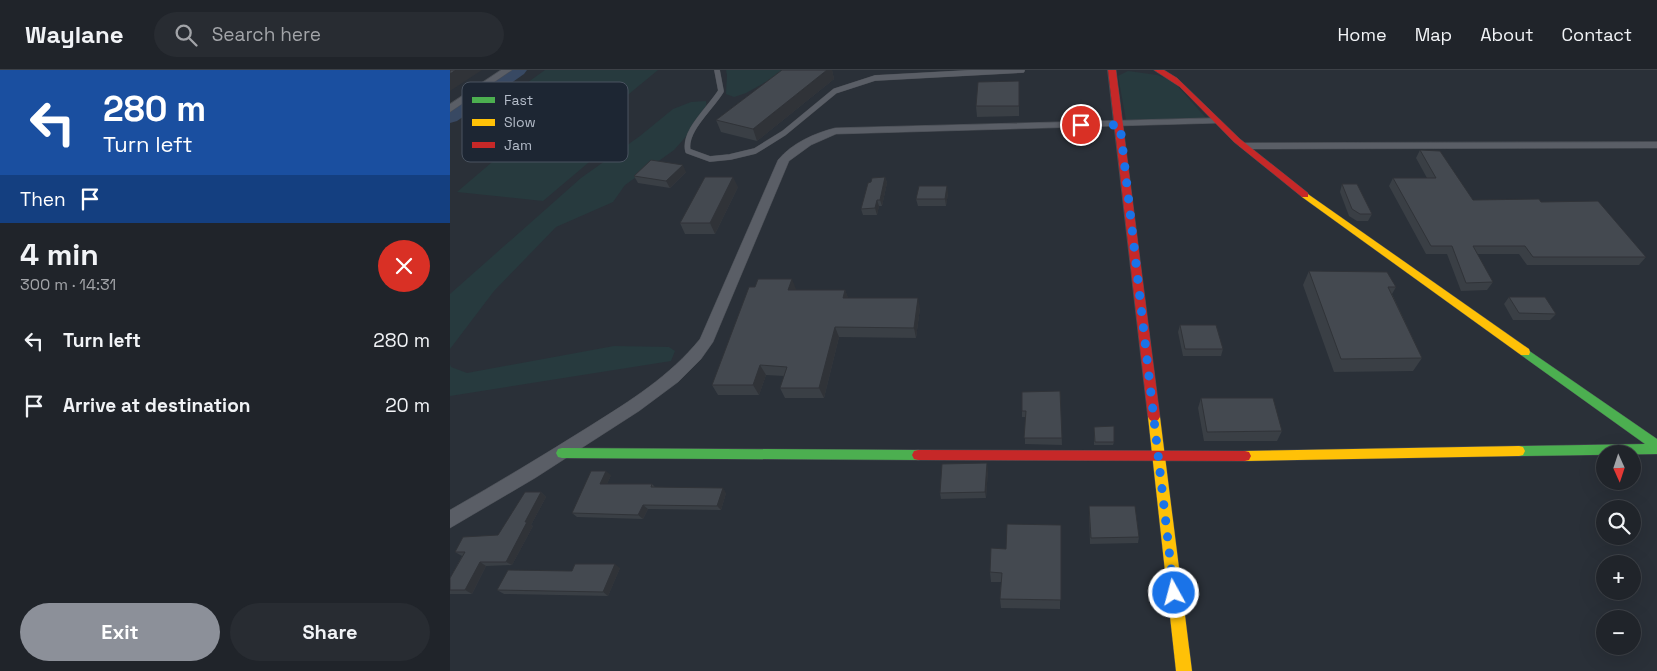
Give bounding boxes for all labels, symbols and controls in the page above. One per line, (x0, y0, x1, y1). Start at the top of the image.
search box (154, 12, 504, 57)
text: Waylane (25, 19, 124, 50)
icon: search (172, 21, 200, 49)
text: Search here (212, 22, 321, 47)
text: Home (1338, 23, 1387, 46)
text: Map (1415, 23, 1452, 46)
text: About (1480, 23, 1534, 46)
text: Contact (1562, 23, 1632, 46)
legend (462, 82, 628, 162)
text: 280 m (103, 87, 206, 131)
icon: left (20, 90, 85, 155)
text: Fast (504, 91, 533, 109)
pin (1060, 104, 1102, 146)
icon: arrive (1067, 111, 1095, 139)
text: Slow (504, 113, 536, 131)
text: Turn left (103, 130, 193, 158)
text: Jam (504, 136, 532, 154)
icon: arrive (76, 185, 104, 213)
text: Then (20, 187, 66, 212)
text: 4 min (20, 235, 99, 274)
button: close (378, 240, 430, 292)
text: 300 m · 14:31 (20, 274, 116, 295)
icon: left (20, 327, 48, 355)
text: Turn left (63, 328, 141, 353)
text: 280 m (373, 328, 430, 353)
icon: arrive (20, 392, 48, 420)
text: Arrive at destination (63, 393, 251, 418)
text: 20 m (385, 393, 430, 418)
north arrow (1596, 445, 1641, 490)
map controls (1596, 445, 1641, 655)
button: search (1596, 500, 1641, 545)
button: + (1596, 555, 1641, 600)
position arrow (1147, 566, 1199, 618)
button: Exit (20, 603, 220, 661)
button: Share (230, 603, 430, 661)
button: − (1596, 610, 1641, 655)

